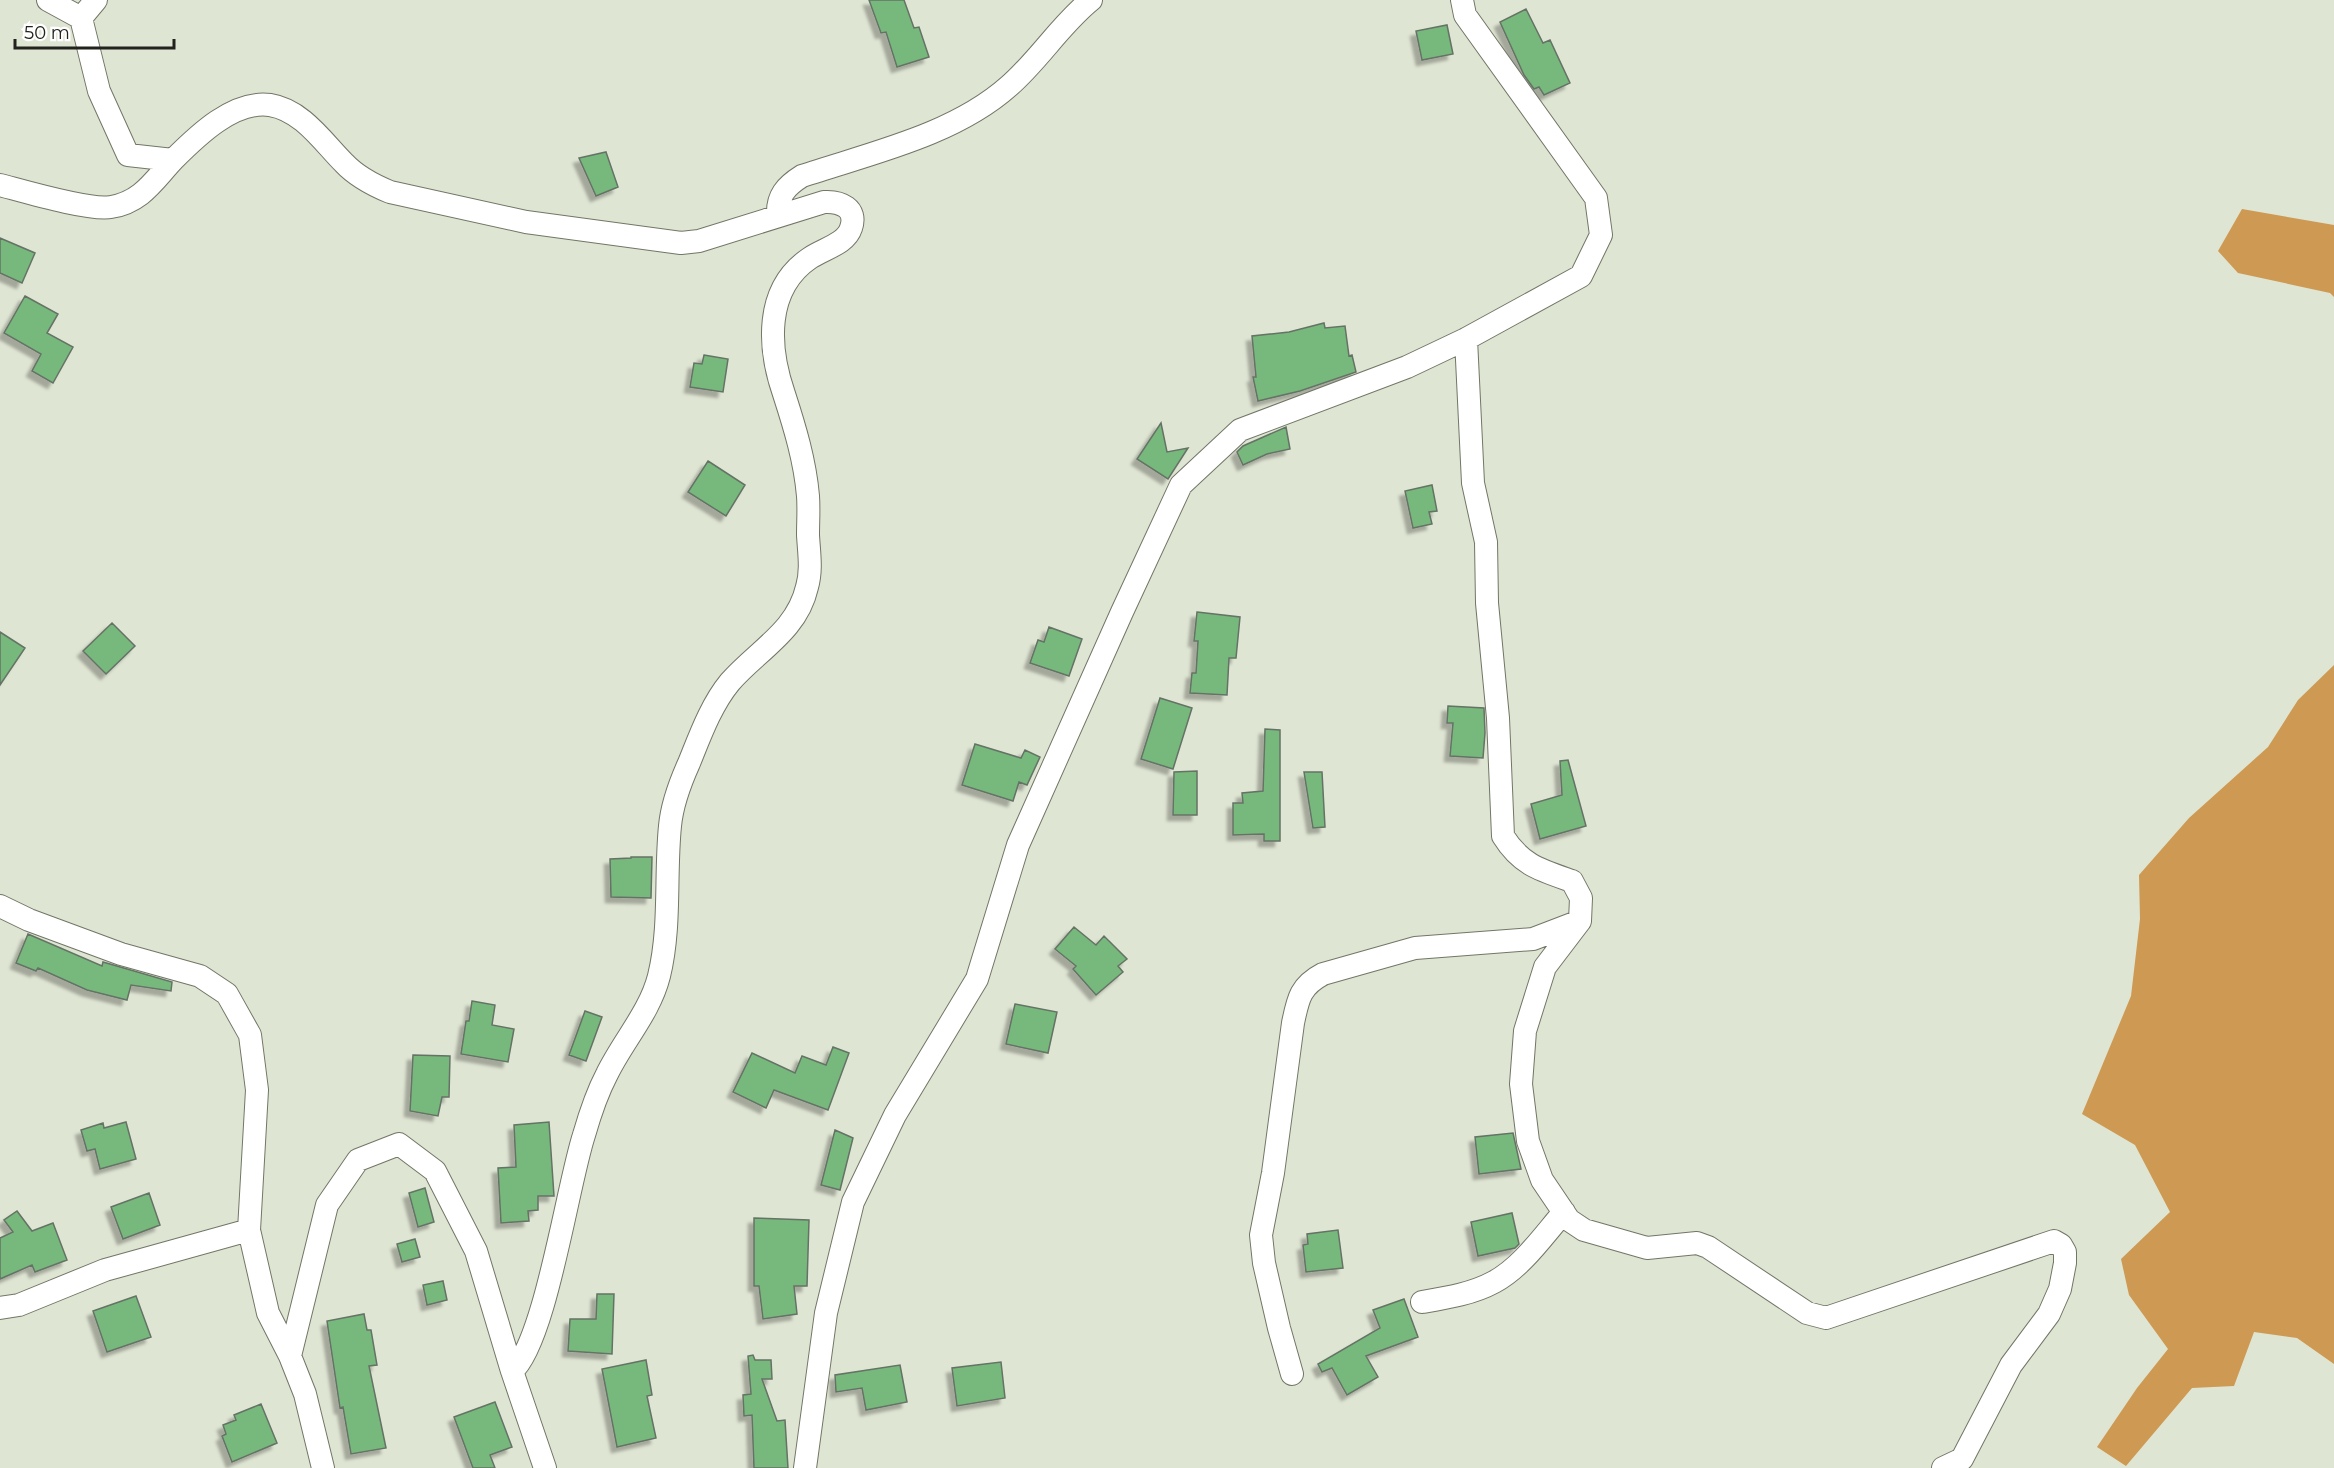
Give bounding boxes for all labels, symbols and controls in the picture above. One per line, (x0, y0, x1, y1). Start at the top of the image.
scale bar (15, 12, 174, 50)
text: 50 m (24, 22, 70, 44)

